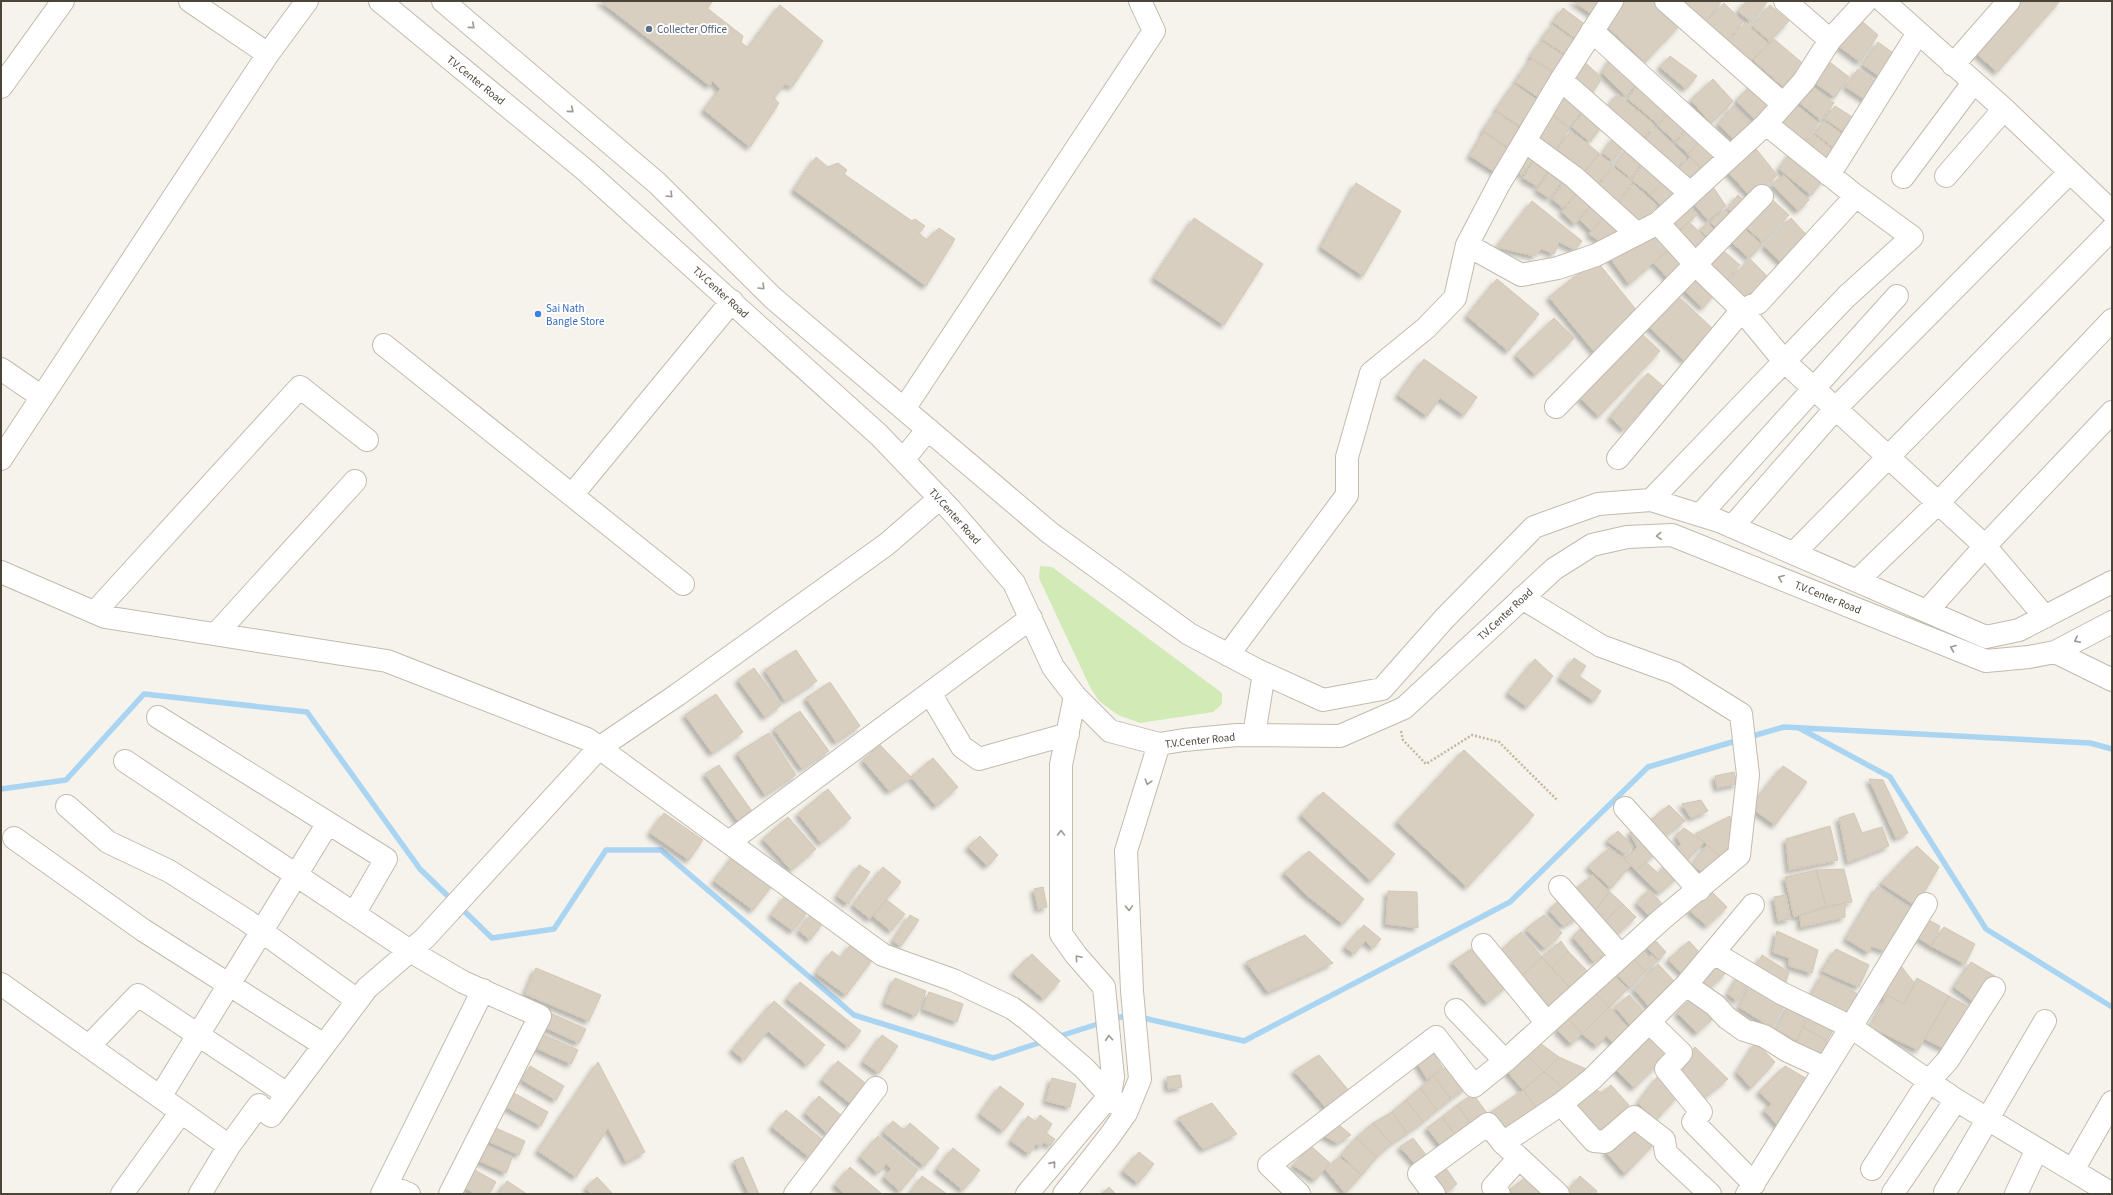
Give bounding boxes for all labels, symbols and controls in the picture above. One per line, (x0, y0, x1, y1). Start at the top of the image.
one-way arrow (468, 22, 475, 29)
place label: Collecter Office (657, 22, 727, 37)
marker: Collecter Office (644, 24, 654, 34)
street label: T.V.Center Road (443, 52, 508, 109)
one-way arrow (567, 106, 574, 113)
one-way arrow (665, 190, 673, 198)
street label: T.V.Center Road (689, 263, 752, 322)
one-way arrow (757, 282, 765, 290)
place label: Sai Nath Bangle Store (546, 301, 605, 329)
marker: Sai Nath Bangle Store (533, 309, 543, 319)
street label: T.V.Center Road (925, 485, 984, 548)
one-way arrow (1656, 531, 1662, 540)
one-way arrow (1777, 575, 1784, 583)
street label: T.V.Center Road (1792, 577, 1863, 618)
street label: T.V.Center Road (1474, 585, 1536, 644)
one-way arrow (2074, 636, 2082, 643)
one-way arrow (1950, 644, 1957, 652)
street label: T.V.Center Road (1164, 729, 1236, 752)
one-way arrow (1144, 778, 1153, 785)
one-way arrow (1057, 830, 1065, 836)
one-way arrow (1124, 905, 1133, 911)
one-way arrow (1076, 955, 1083, 963)
one-way arrow (1105, 1035, 1114, 1041)
one-way arrow (1048, 1162, 1055, 1169)

